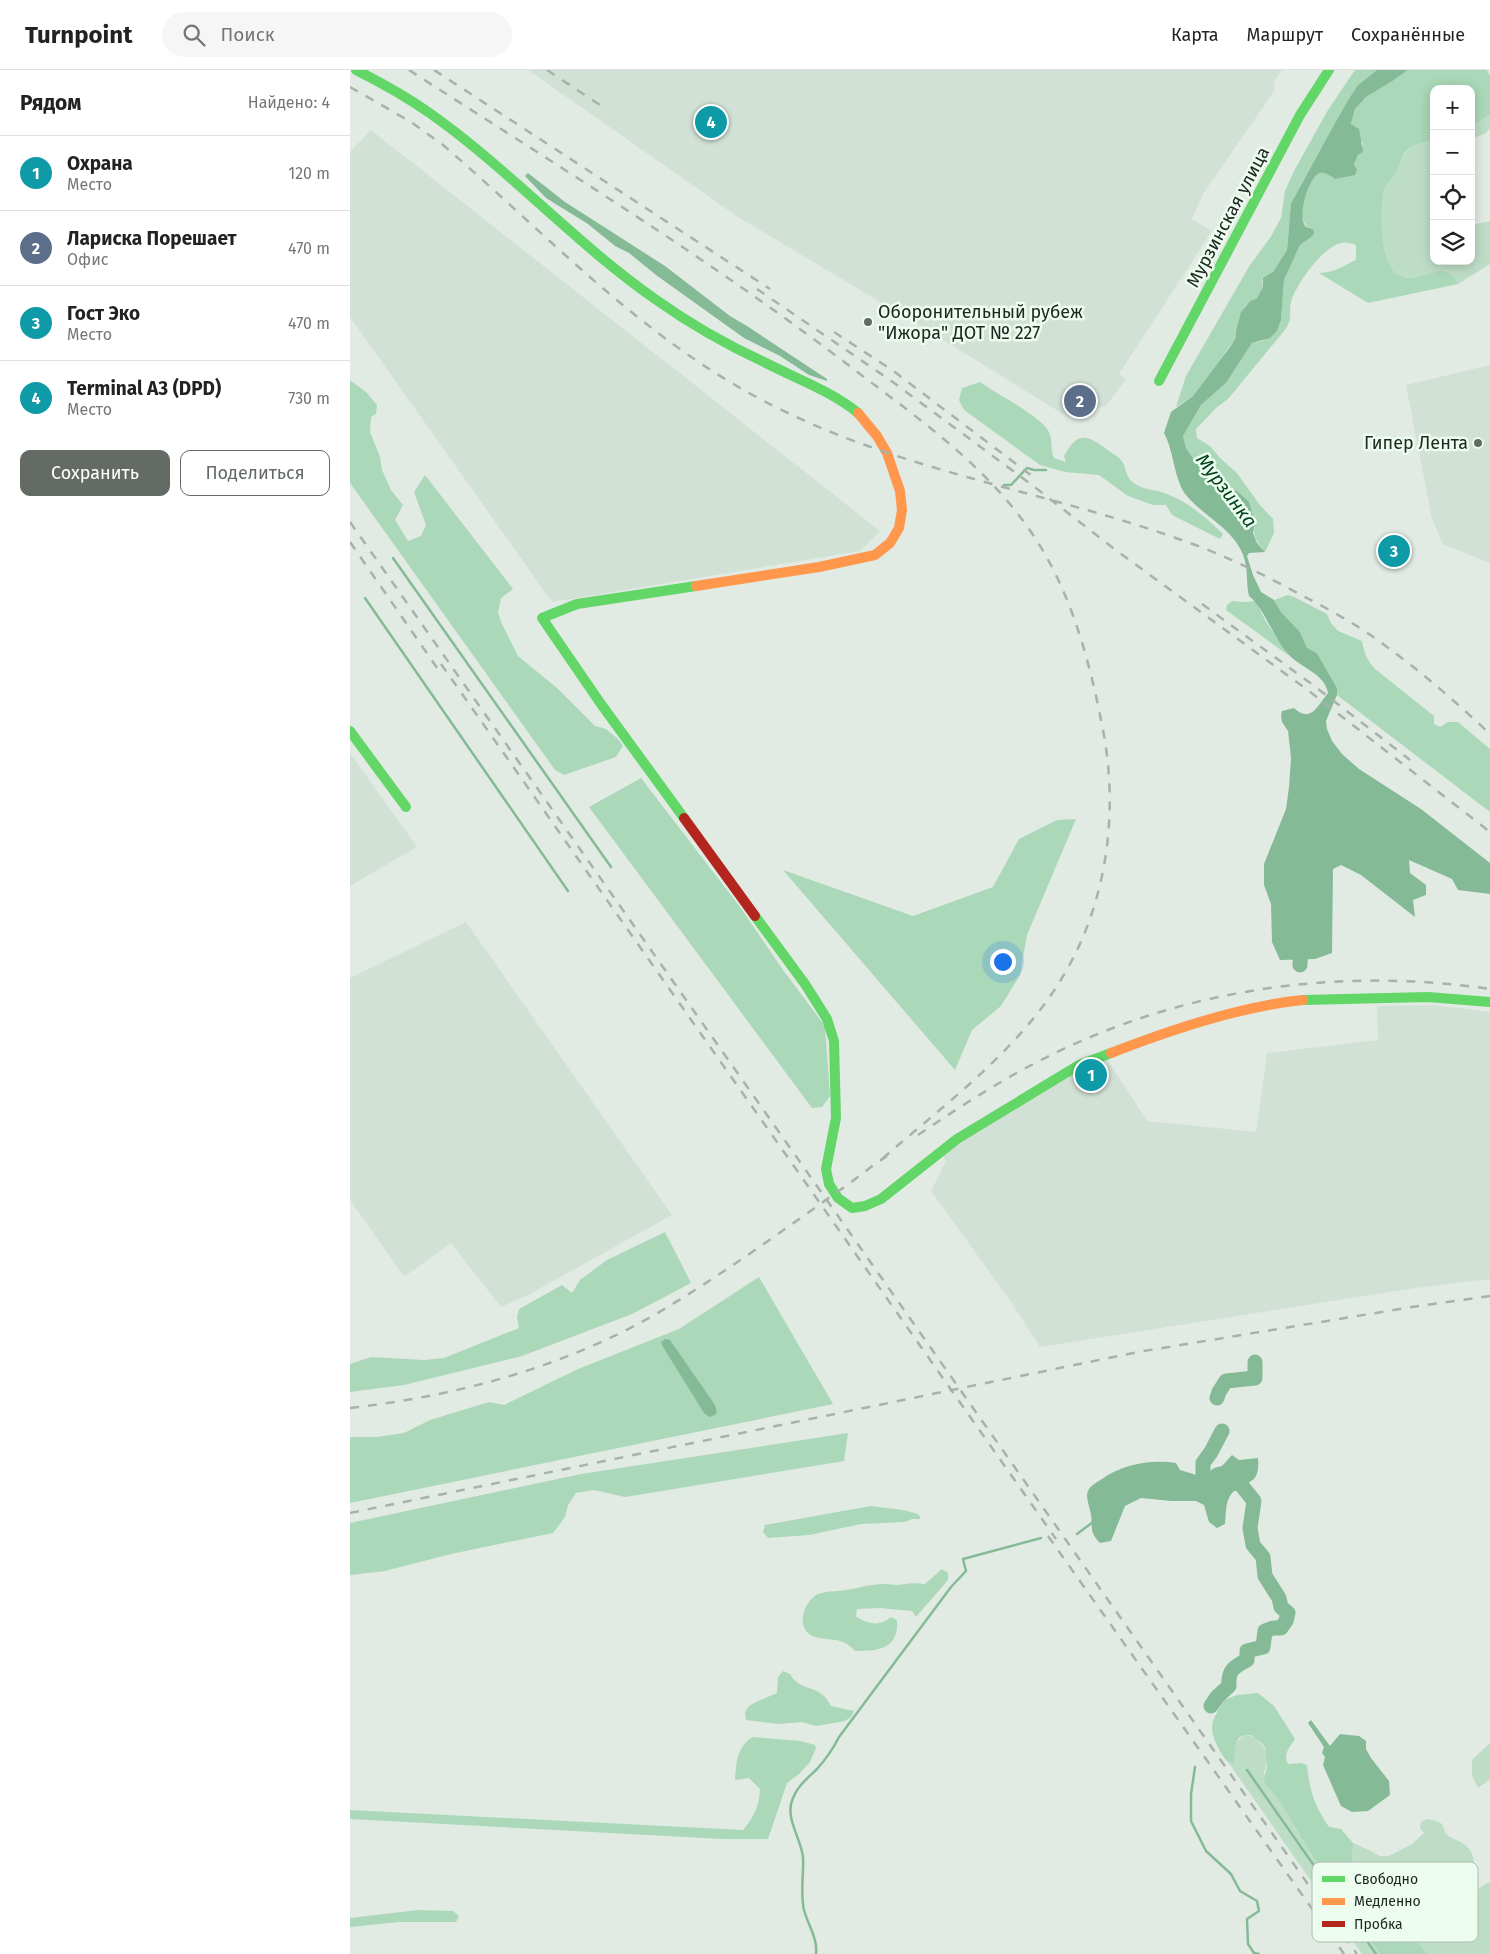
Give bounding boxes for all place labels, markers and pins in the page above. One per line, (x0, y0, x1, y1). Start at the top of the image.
pin: 4 (695, 103, 727, 141)
place label: Оборонительный рубеж "Ижора" ДОТ № 227 (878, 301, 1083, 344)
marker: Оборонительный рубеж "Ижора" ДОТ № 227 (862, 316, 874, 328)
pin: 2 (1064, 382, 1096, 420)
place label: Гипер Лента (1364, 432, 1468, 454)
marker: Гипер Лента (1472, 437, 1484, 449)
pin: 3 (1378, 532, 1410, 570)
pin: 1 (1075, 1056, 1107, 1094)

